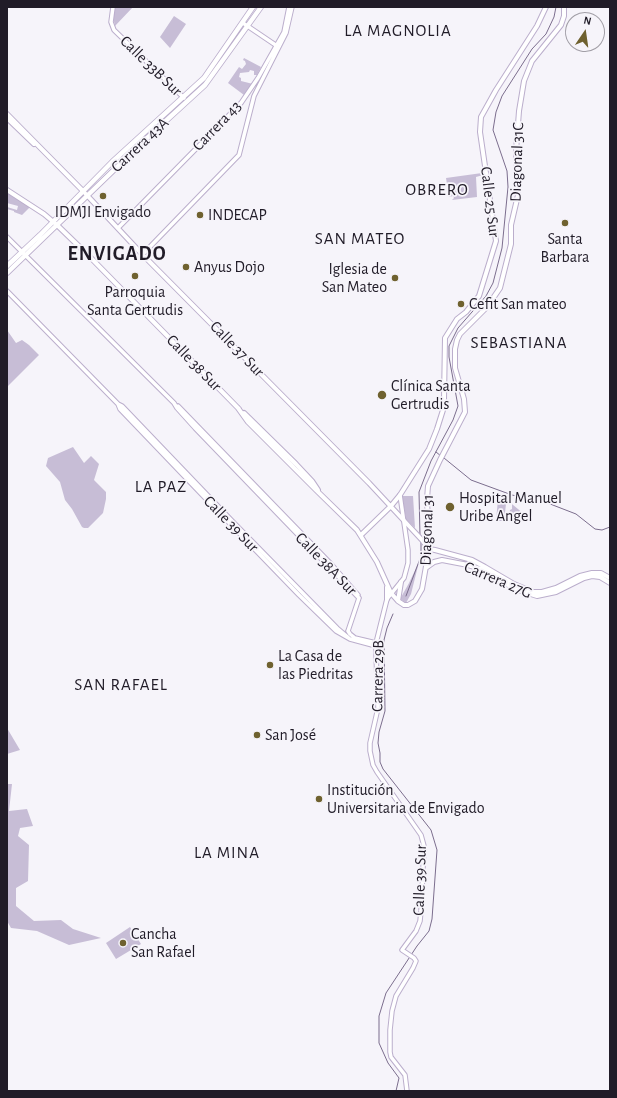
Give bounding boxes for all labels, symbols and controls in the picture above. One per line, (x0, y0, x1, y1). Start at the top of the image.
north arrow (565, 12, 605, 52)
text: N (583, 15, 593, 27)
district label: LA MAGNOLIA (344, 21, 452, 41)
street label: Calle 33B Sur (116, 32, 186, 100)
street label: Carrera 43 (188, 97, 246, 155)
street label: Carrera 43A (107, 113, 173, 177)
street label: Diagonal 31C (506, 122, 528, 202)
street label: Calle 25 Sur (476, 166, 504, 238)
district label: OBRERO (405, 180, 469, 200)
marker: IDMJI Envigado (98, 191, 108, 201)
place label: IDMJI Envigado (55, 202, 151, 222)
place label: INDECAP (208, 205, 267, 225)
marker: INDECAP (195, 210, 205, 220)
marker: Santa Barbara (560, 218, 570, 228)
district label: SAN MATEO (315, 229, 405, 249)
place label: Santa Barbara (541, 229, 589, 267)
district label: ENVIGADO (67, 242, 167, 266)
place label: Anyus Dojo (194, 257, 265, 277)
place label: Iglesia de San Mateo (322, 259, 387, 297)
marker: Anyus Dojo (181, 262, 191, 272)
marker: Parroquia Santa Gertrudis (130, 271, 140, 281)
marker: Iglesia de San Mateo (390, 273, 400, 283)
place label: Parroquia Santa Gertrudis (87, 282, 183, 320)
place label: Cefit San mateo (469, 294, 567, 314)
marker: Cefit San mateo (456, 299, 466, 309)
street label: Calle 37 Sur (206, 317, 268, 381)
street label: Calle 38 Sur (162, 331, 226, 395)
district label: SEBASTIANA (470, 333, 568, 353)
place label: Clínica Santa Gertrudis (391, 376, 471, 414)
marker: Clínica Santa Gertrudis (376, 389, 388, 401)
district label: LA PAZ (135, 477, 187, 497)
place label: Hospital Manuel Uribe Angel (459, 488, 562, 526)
street label: Calle 39 Sur (199, 492, 263, 556)
street label: Diagonal 31 (416, 494, 438, 566)
marker: Hospital Manuel Uribe Angel (444, 501, 456, 513)
street label: Calle 38A Sur (291, 528, 361, 600)
street label: Carrera 27G (461, 557, 535, 603)
street label: Carrera 29B (368, 640, 388, 712)
place label: La Casa de las Piedritas (278, 646, 353, 684)
marker: La Casa de las Piedritas (265, 660, 275, 670)
district label: SAN RAFAEL (74, 675, 168, 695)
place label: San José (265, 725, 316, 745)
marker: San José (252, 730, 262, 740)
place label: Institución Universitaria de Envigado (327, 780, 485, 818)
marker: Institución Universitaria de Envigado (314, 794, 324, 804)
district label: LA MINA (194, 843, 260, 863)
street label: Calle 39 Sur (409, 844, 431, 916)
place label: Cancha San Rafael (131, 924, 196, 962)
marker: Cancha San Rafael (118, 938, 128, 948)

